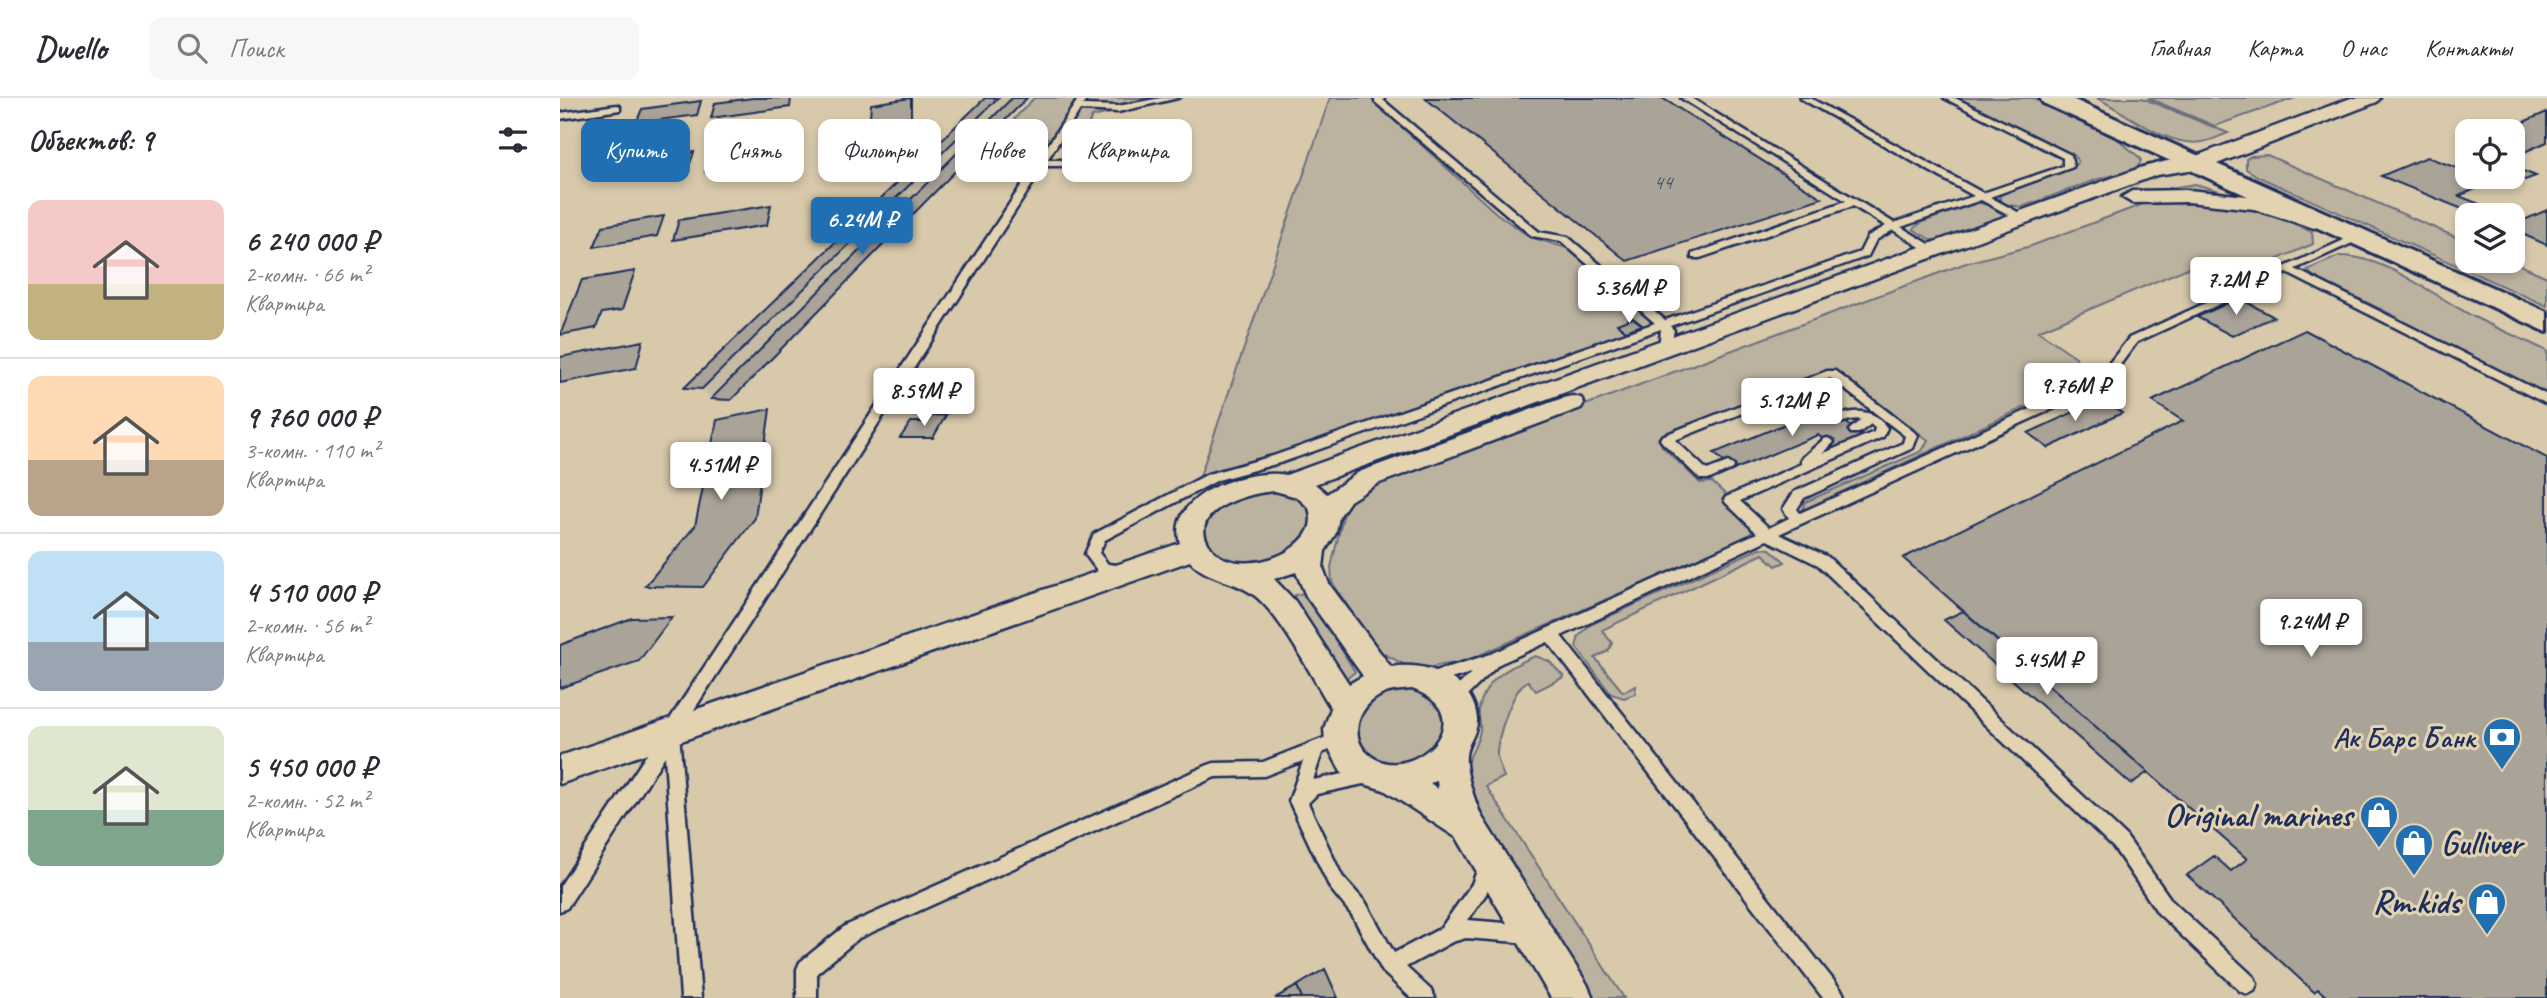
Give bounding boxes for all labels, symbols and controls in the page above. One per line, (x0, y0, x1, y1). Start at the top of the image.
search box (149, 17, 639, 80)
text: Dwello (35, 27, 107, 69)
icon: search (173, 29, 211, 67)
text: Поиск (229, 32, 284, 65)
text: Главная (2149, 33, 2210, 63)
text: Карта (2248, 33, 2302, 63)
text: О нас (2340, 33, 2387, 63)
text: Контакты (2425, 33, 2512, 63)
chip: Купить (581, 119, 690, 182)
chip: Снять (704, 119, 804, 182)
chip: Фильтры (818, 119, 941, 182)
chip: Новое (955, 119, 1048, 182)
chip: Квартира (1062, 119, 1192, 182)
map controls (2455, 119, 2525, 273)
button: locate (2455, 119, 2525, 189)
text: Объектов: 9 (28, 121, 153, 159)
icon: filters (494, 121, 532, 159)
house number: 44 (1654, 169, 1675, 195)
pin: 6.24M ₽ (797, 198, 927, 257)
button: layers (2455, 203, 2525, 273)
text: 6.24M ₽ (827, 205, 897, 234)
text: 6 240 000 ₽ (245, 222, 377, 260)
icon: home (84, 228, 168, 312)
pin: 7.2M ₽ (2179, 258, 2293, 317)
text: 2-комн. · 66 m² (245, 260, 369, 289)
text: 7.2M ₽ (2206, 265, 2266, 294)
pin: 5.36M ₽ (1564, 266, 1694, 325)
text: 5.36M ₽ (1594, 273, 1664, 302)
text: Квартира (245, 289, 323, 318)
pin: 9.76M ₽ (2010, 364, 2140, 423)
pin: 8.59M ₽ (859, 368, 989, 428)
text: 9.76M ₽ (2040, 371, 2110, 400)
text: 8.59M ₽ (889, 376, 959, 405)
pin: 5.12M ₽ (1727, 378, 1857, 438)
text: 5.12M ₽ (1757, 386, 1827, 415)
text: 9 760 000 ₽ (245, 398, 377, 436)
icon: home (84, 404, 168, 488)
text: 3-комн. · 110 m² (245, 436, 379, 465)
pin: 4.51M ₽ (656, 442, 786, 502)
text: 4.51M ₽ (686, 450, 756, 479)
text: Квартира (245, 465, 323, 494)
text: 4 510 000 ₽ (245, 573, 376, 611)
icon: home (84, 579, 168, 663)
pin: 9.24M ₽ (2246, 600, 2376, 659)
text: 9.24M ₽ (2276, 607, 2346, 636)
text: 2-комн. · 56 m² (245, 611, 369, 640)
pin: 5.45M ₽ (1982, 638, 2112, 697)
text: Квартира (245, 640, 323, 669)
text: 5.45M ₽ (2012, 645, 2082, 674)
bank icon: Ак Барс Банк (2481, 716, 2523, 771)
place label: Ак Барс Банк (2333, 720, 2477, 755)
text: 5 450 000 ₽ (245, 748, 376, 786)
icon: home (84, 754, 168, 838)
text: 2-комн. · 52 m² (245, 786, 369, 815)
place label: Original marines (2165, 794, 2355, 836)
shop icon: Original marines (2358, 794, 2400, 849)
text: Квартира (245, 815, 323, 844)
shop icon: Gulliver (2393, 822, 2435, 877)
place label: Gulliver (2441, 822, 2526, 864)
place label: Rm.kids (2373, 881, 2463, 923)
shop icon: Rm.kids (2466, 881, 2508, 936)

